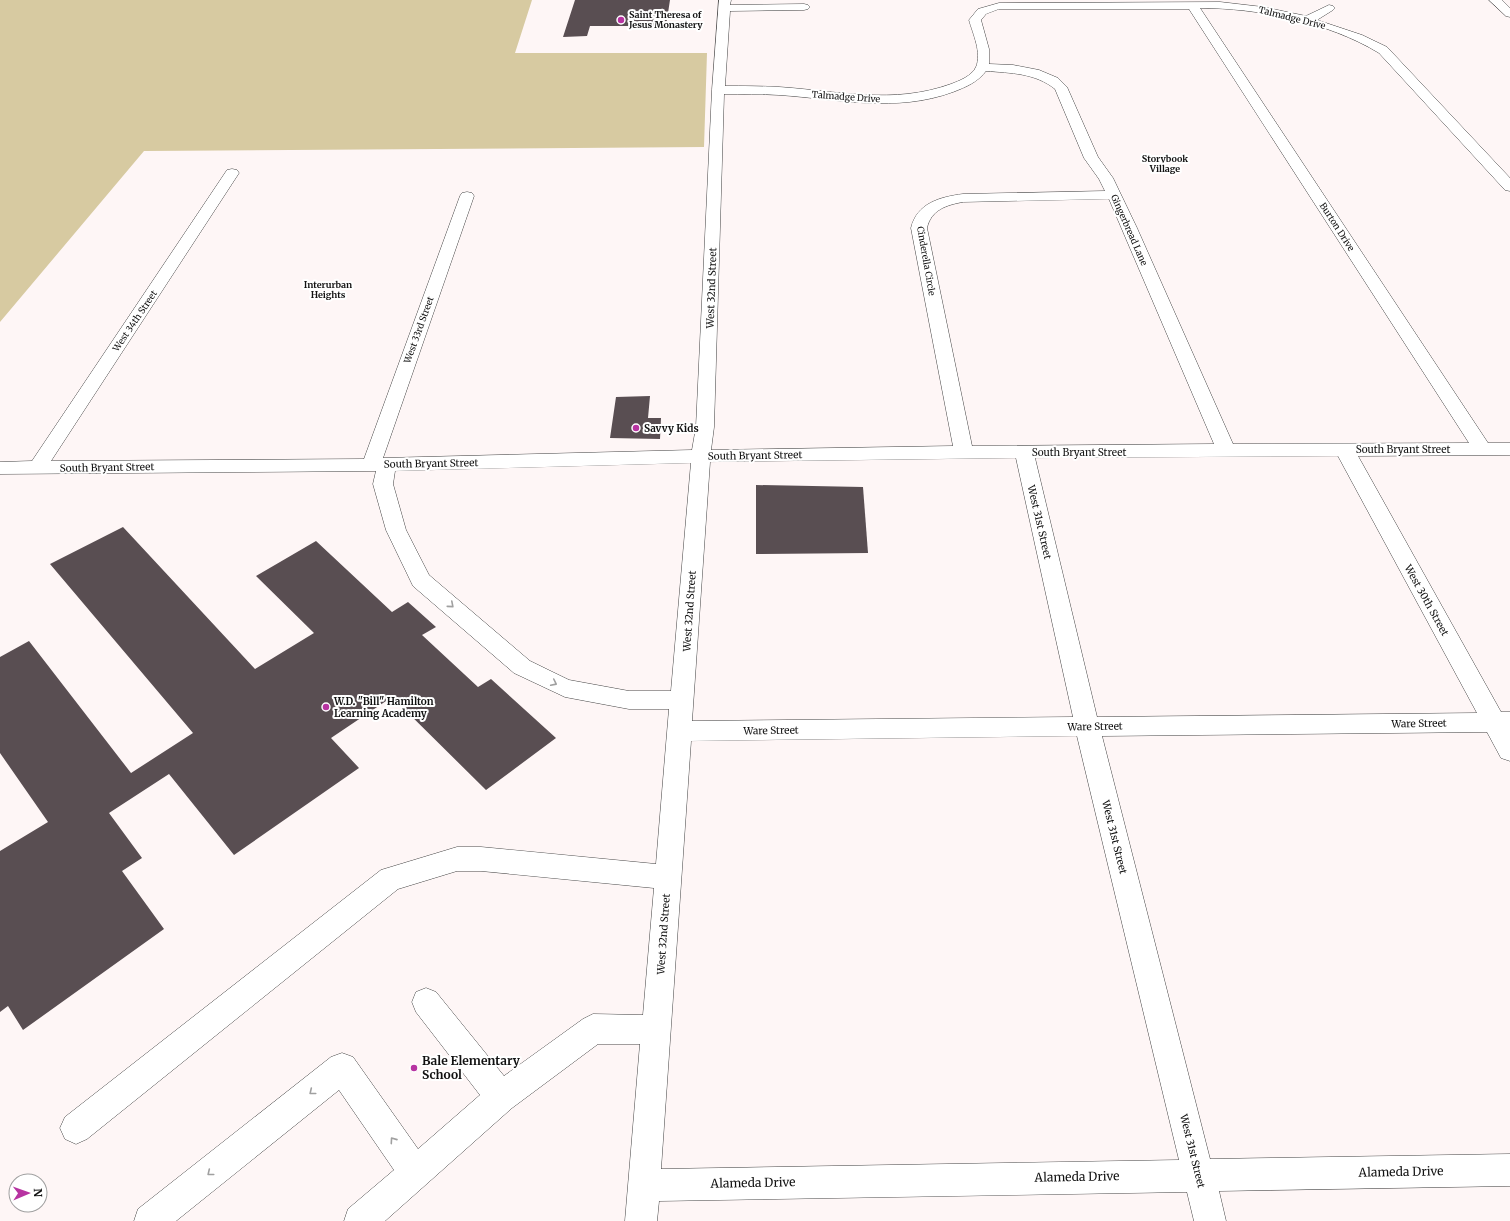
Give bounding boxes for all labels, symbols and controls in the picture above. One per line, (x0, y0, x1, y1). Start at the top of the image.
street label: Talmadge Drive (1258, 4, 1327, 31)
place label: Saint Theresa of Jesus Monastery (628, 9, 703, 30)
marker: Saint Theresa of Jesus Monastery (616, 15, 626, 25)
street label: Talmadge Drive (811, 89, 881, 104)
district label: Storybook Village (1142, 153, 1188, 174)
street label: Gingerbread Lane (1109, 192, 1150, 267)
street label: Burton Drive (1318, 200, 1357, 253)
street label: Cinderella Circle (915, 225, 938, 297)
street label: West 32nd Street (704, 247, 719, 330)
district label: Interurban Heights (304, 279, 352, 300)
street label: West 34th Street (110, 288, 159, 354)
street label: West 33rd Street (401, 295, 436, 366)
place label: Savvy Kids (644, 422, 699, 435)
marker: Savvy Kids (631, 423, 641, 433)
street label: South Bryant Street (1356, 443, 1450, 456)
street label: South Bryant Street (1032, 446, 1126, 459)
street label: South Bryant Street (708, 448, 803, 463)
street label: South Bryant Street (384, 456, 479, 471)
street label: South Bryant Street (60, 460, 155, 475)
street label: West 31st Street (1024, 483, 1054, 560)
street label: West 30th Street (1401, 561, 1452, 638)
street label: West 32nd Street (680, 570, 699, 653)
one-way arrow (446, 601, 453, 608)
one-way arrow (550, 678, 557, 686)
place label: W.D. "Bill" Hamilton Learning Academy (333, 695, 434, 720)
marker: W.D. "Bill" Hamilton Learning Academy (321, 702, 331, 712)
street label: Ware Street (1390, 717, 1447, 730)
street label: Ware Street (1066, 720, 1123, 733)
street label: Ware Street (742, 724, 799, 737)
street label: West 31st Street (1099, 798, 1130, 875)
street label: West 32nd Street (654, 893, 673, 976)
place label: Bale Elementary School (422, 1053, 521, 1082)
marker: Bale Elementary School (409, 1063, 419, 1073)
one-way arrow (309, 1088, 316, 1095)
street label: West 31st Street (1177, 1112, 1208, 1189)
one-way arrow (390, 1137, 398, 1144)
street label: Alameda Drive (1357, 1163, 1444, 1180)
street label: Alameda Drive (1033, 1168, 1120, 1185)
one-way arrow (207, 1169, 215, 1176)
north arrow (8, 1173, 48, 1213)
street label: Alameda Drive (709, 1174, 796, 1191)
text: N (31, 1188, 45, 1198)

